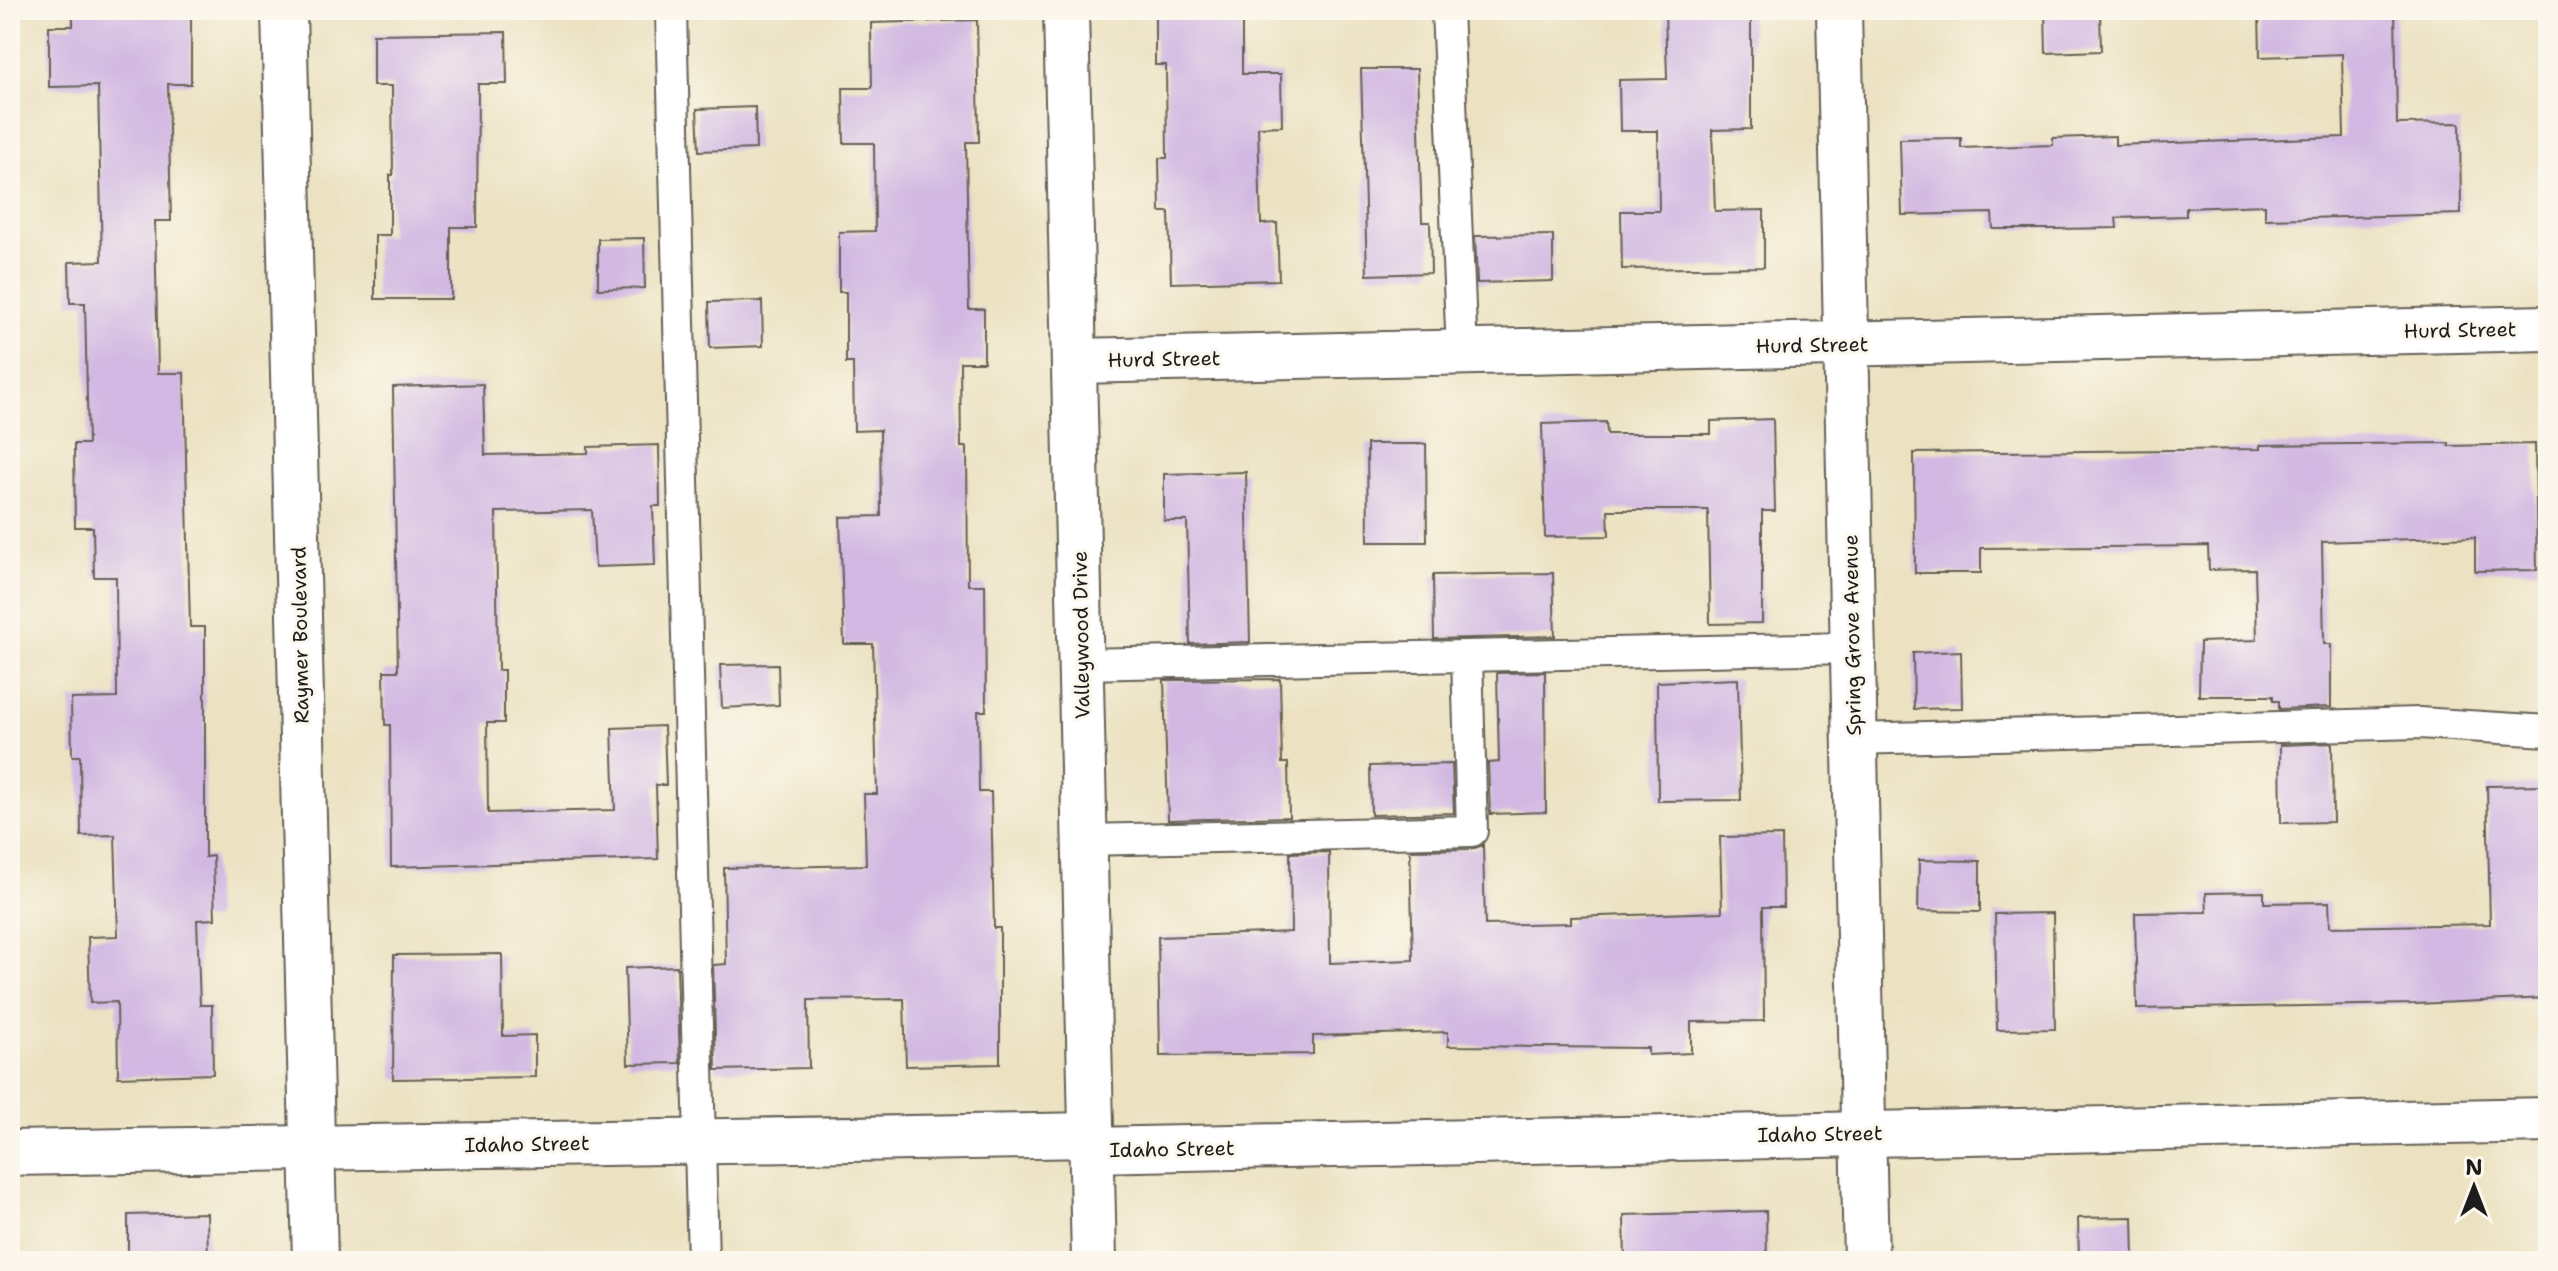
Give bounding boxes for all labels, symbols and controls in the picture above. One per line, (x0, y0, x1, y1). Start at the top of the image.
street label: Hurd Street (2403, 316, 2517, 344)
street label: Hurd Street (1755, 331, 1869, 359)
street label: Hurd Street (1107, 345, 1221, 373)
street label: Spring Grove Avenue (1837, 534, 1867, 736)
street label: Raymer Boulevard (285, 546, 315, 724)
street label: Valleywood Drive (1067, 551, 1095, 719)
street label: Idaho Street (1757, 1120, 1883, 1148)
street label: Idaho Street (464, 1130, 590, 1158)
street label: Idaho Street (1109, 1135, 1235, 1163)
north arrow (2434, 1147, 2514, 1227)
text: N (2465, 1153, 2483, 1182)

